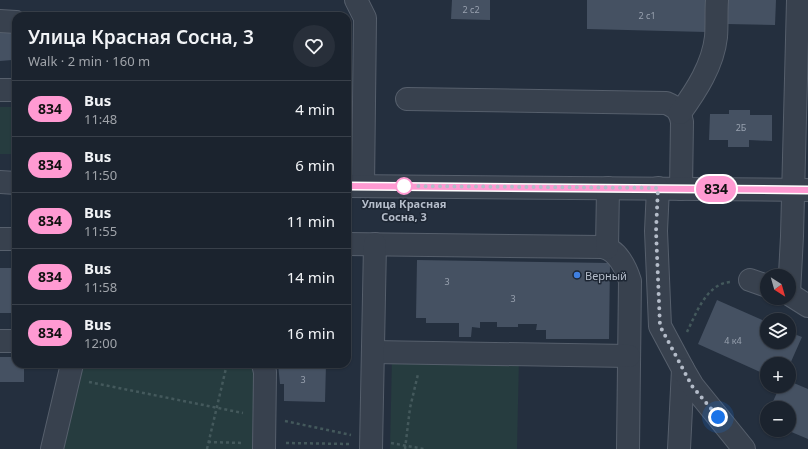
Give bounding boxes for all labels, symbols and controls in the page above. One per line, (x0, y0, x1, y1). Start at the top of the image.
house number: 2 с2 (462, 3, 480, 16)
house number: 2 с1 (638, 9, 656, 22)
text: Улица Красная Сосна, 3 (28, 24, 254, 50)
button: heart (293, 25, 335, 67)
text: Walk · 2 min · 160 m (28, 52, 150, 70)
text: Bus (84, 90, 111, 110)
text: 834 (38, 99, 62, 118)
text: 4 min (295, 99, 335, 119)
text: 11:48 (84, 110, 117, 128)
house number: 2Б (736, 121, 747, 134)
text: Bus (84, 146, 111, 166)
text: 834 (38, 155, 62, 174)
text: 6 min (295, 155, 335, 175)
text: 11:50 (84, 166, 117, 184)
line badge: 834 (693, 176, 739, 202)
marker: Улица Красная Сосна, 3 (395, 177, 413, 195)
text: 834 (704, 179, 728, 198)
place label: Улица Красная Сосна, 3 (362, 196, 446, 224)
text: Bus (84, 202, 111, 222)
text: 834 (38, 211, 62, 230)
text: 11 min (287, 211, 335, 231)
text: 11:55 (84, 222, 117, 240)
text: Bus (84, 258, 111, 278)
text: 834 (38, 267, 62, 286)
text: 14 min (287, 267, 335, 287)
place label: Верный (585, 268, 627, 283)
north arrow (760, 269, 796, 305)
map controls (760, 269, 796, 437)
marker: Верный (572, 270, 582, 280)
house number: 3 (444, 275, 450, 288)
text: 11:58 (84, 278, 117, 296)
house number: 3 (510, 292, 516, 305)
button: layers (760, 313, 796, 349)
text: Bus (84, 314, 111, 334)
text: 834 (38, 323, 62, 342)
text: 16 min (287, 323, 335, 343)
text: 12:00 (84, 334, 117, 352)
house number: 4 к4 (724, 334, 742, 347)
button: + (760, 357, 796, 393)
house number: 3 (300, 373, 306, 386)
button: − (760, 401, 796, 437)
your location (708, 407, 728, 427)

